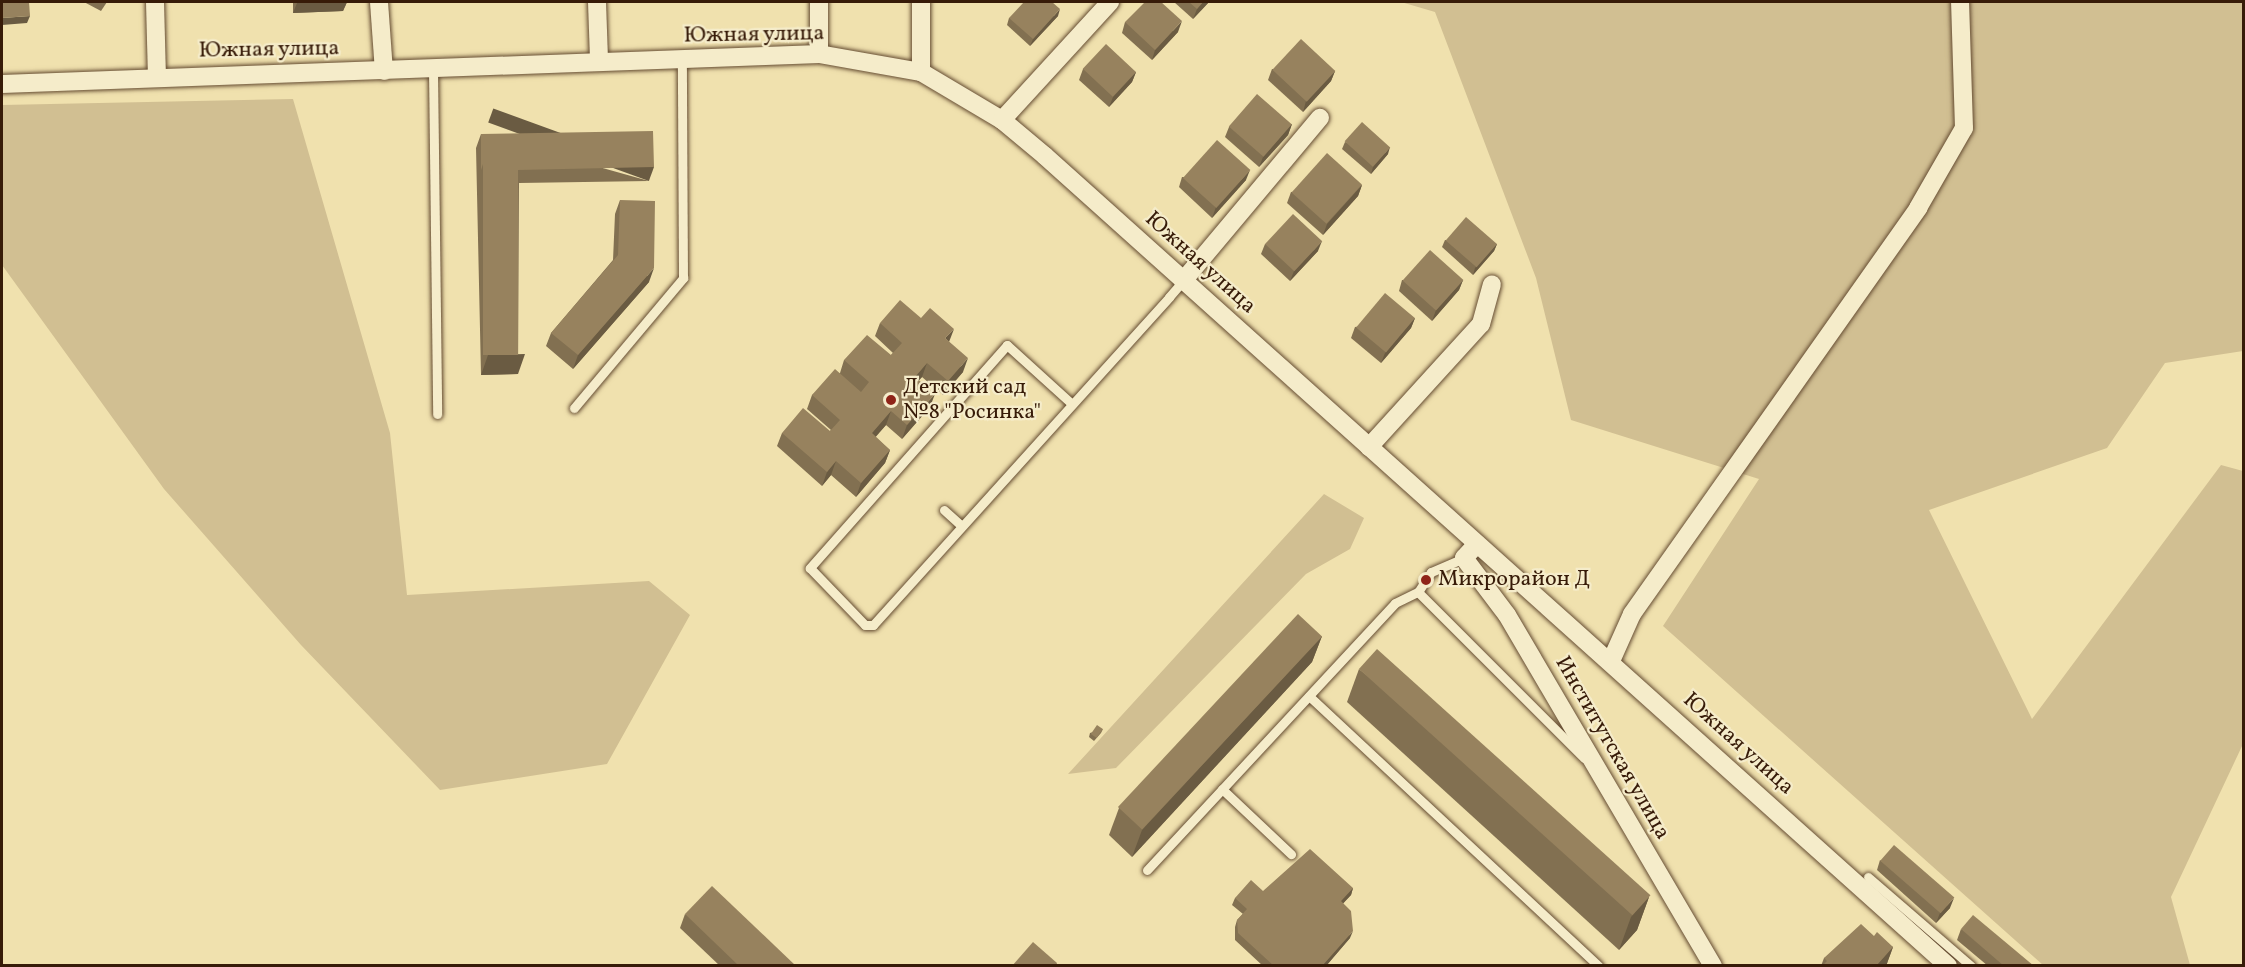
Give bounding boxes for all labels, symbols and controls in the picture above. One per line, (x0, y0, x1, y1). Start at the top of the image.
street label: Южная улица (683, 21, 825, 49)
street label: Южная улица (198, 36, 340, 64)
street label: Южная улица (1139, 206, 1261, 320)
place label: Детский сад №8 "Росинка" (903, 374, 1041, 426)
marker: Детский сад №8 "Росинка" (884, 393, 898, 407)
place label: Микрорайон Д (1438, 567, 1590, 593)
marker: Микрорайон Д (1419, 573, 1433, 587)
street label: Институтская улица (1549, 651, 1675, 845)
street label: Южная улица (1677, 687, 1799, 801)

